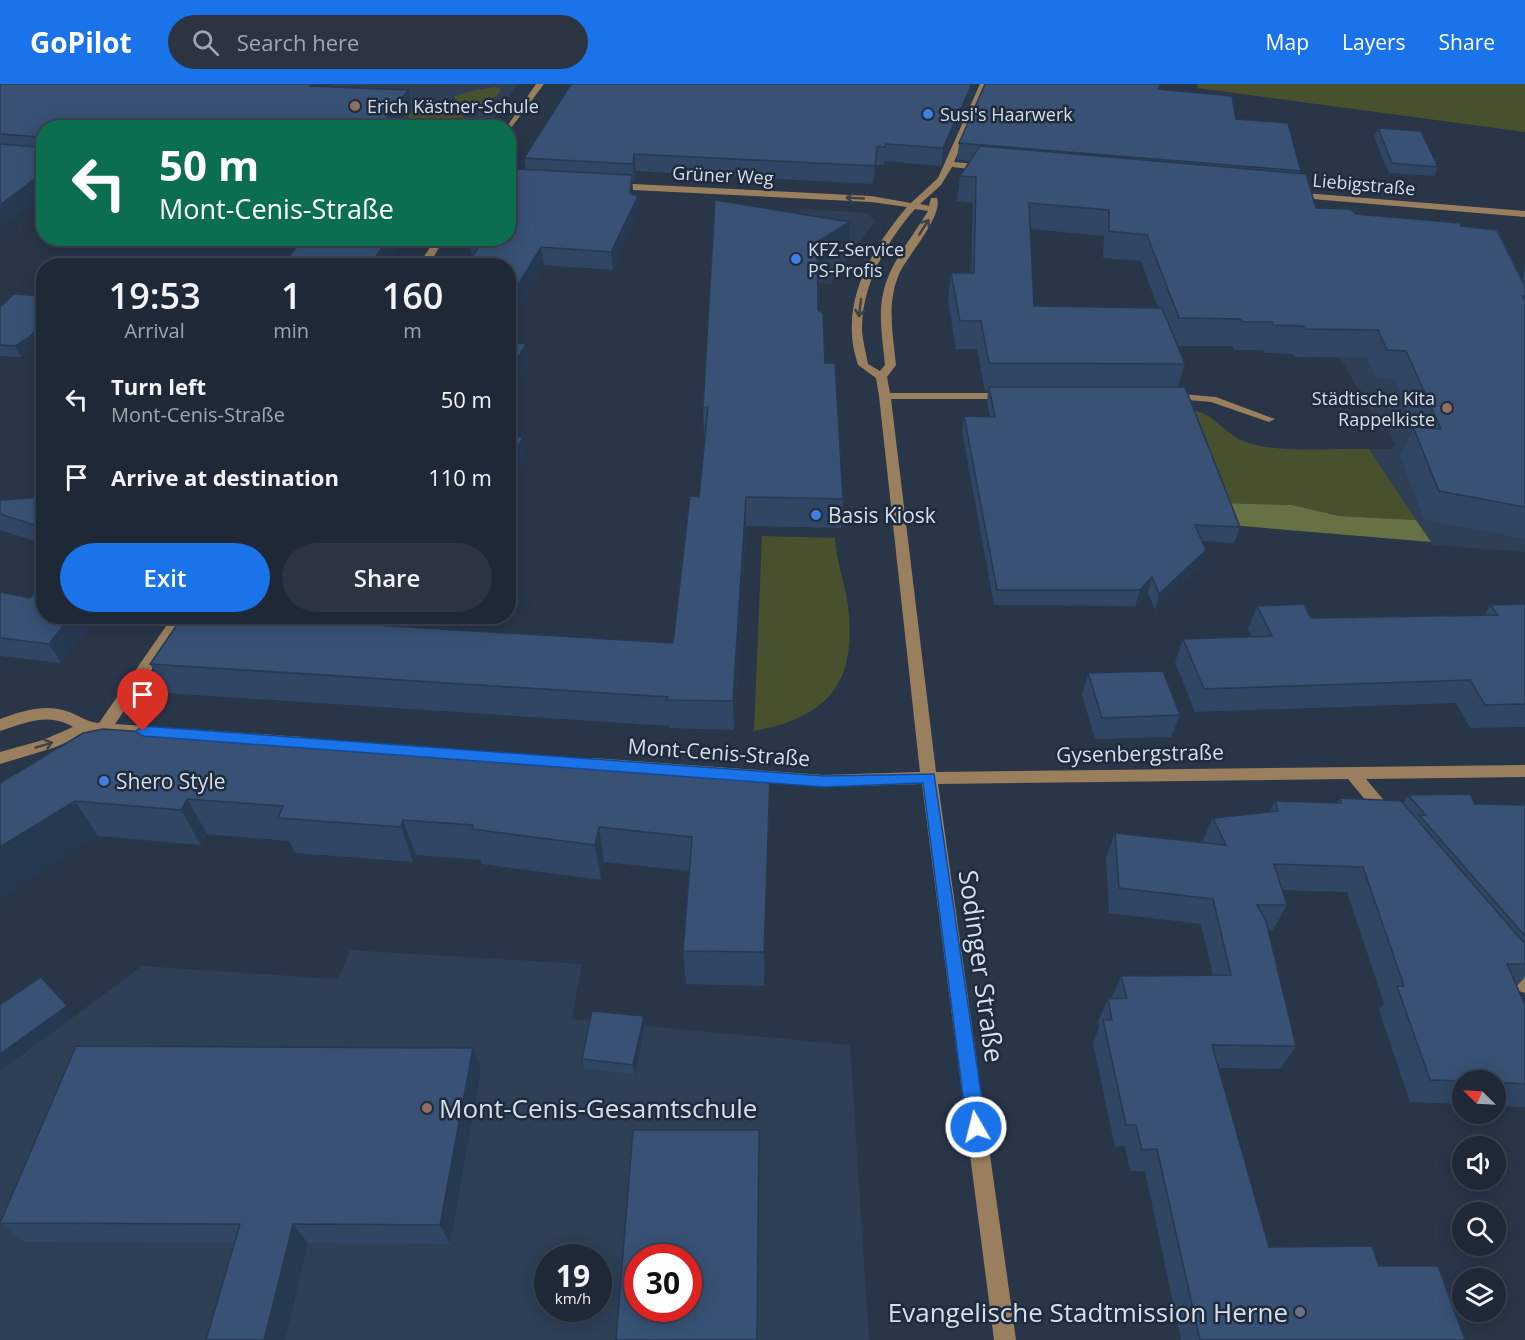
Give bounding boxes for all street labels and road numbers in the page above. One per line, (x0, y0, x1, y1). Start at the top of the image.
street label: Grüner Weg (672, 160, 774, 190)
street label: Liebigstraße (1312, 168, 1416, 200)
street label: Mont-Cenis-Straße (627, 732, 811, 772)
street label: Gysenbergstraße (1056, 738, 1224, 768)
street label: Sodinger Straße (951, 868, 1013, 1064)

